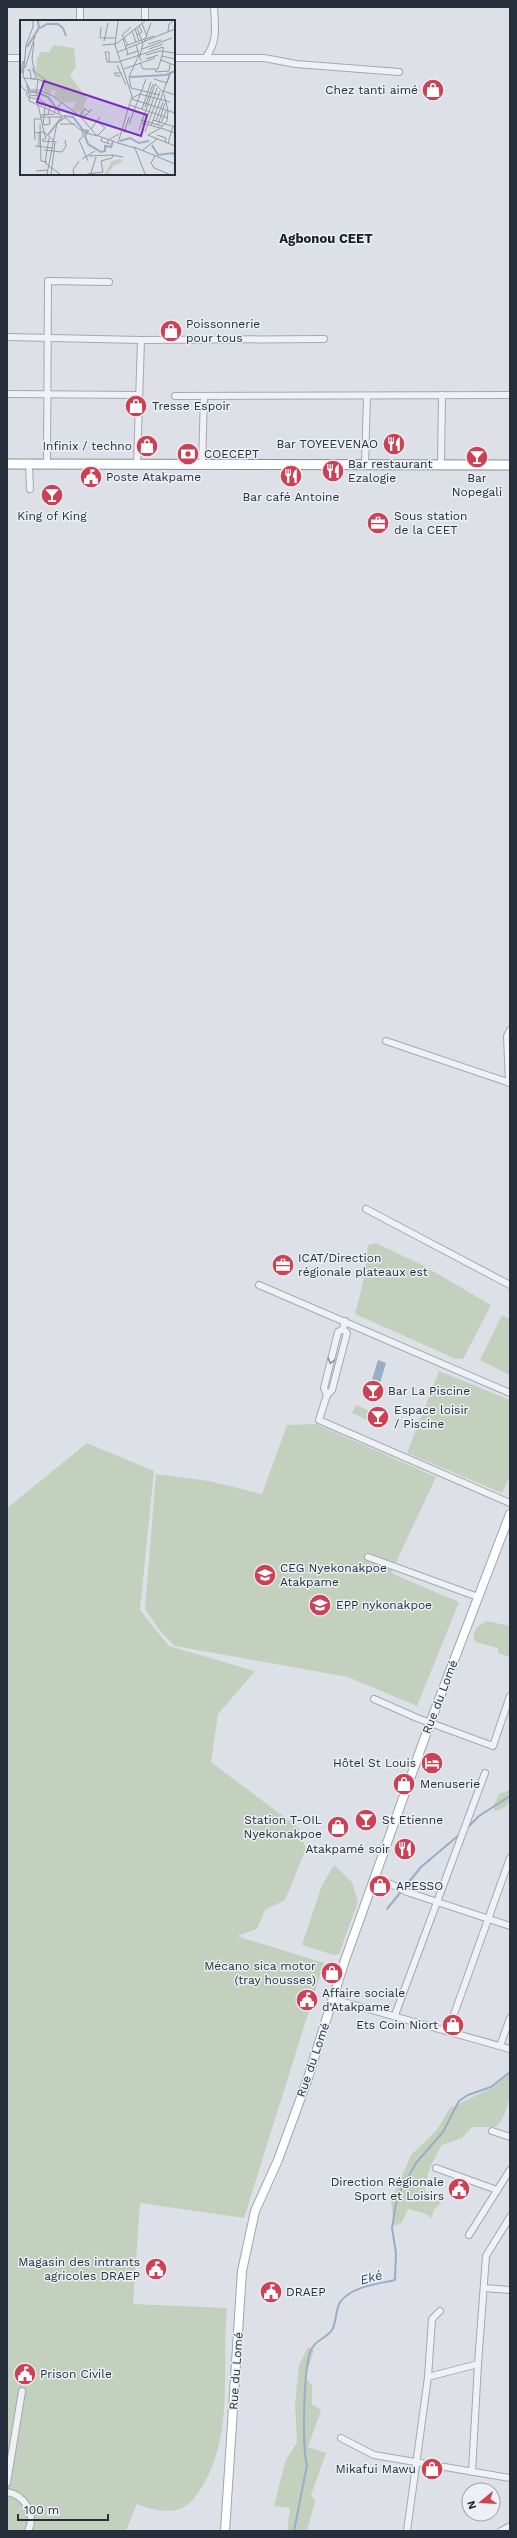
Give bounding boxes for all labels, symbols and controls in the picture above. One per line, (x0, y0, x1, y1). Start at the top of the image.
inset map (20, 20, 175, 175)
shop icon: Chez tanti aimé (420, 77, 446, 103)
place label: Chez tanti aimé (325, 83, 418, 97)
district label: Agbonou CEET (279, 231, 373, 246)
place label: Poissonnerie pour tous (186, 317, 260, 345)
shop icon: Poissonnerie pour tous (158, 318, 184, 344)
shop icon: Tresse Espoir (123, 393, 149, 419)
place label: Tresse Espoir (152, 399, 231, 413)
restaurant icon: Bar TOYEEVENAO (381, 431, 407, 457)
shop icon: Infinix / techno (134, 433, 160, 459)
place label: Bar TOYEEVENAO (276, 437, 378, 451)
place label: Infinix / techno (43, 439, 132, 453)
bank icon: COECEPT (175, 441, 201, 467)
bar icon: Bar Nopegali (464, 444, 490, 470)
place label: COECEPT (204, 447, 259, 461)
place label: Bar restaurant Ezalogie (348, 457, 432, 485)
restaurant icon: Bar restaurant Ezalogie (320, 458, 346, 484)
restaurant icon: Bar café Antoine (278, 463, 304, 489)
public building icon: Poste Atakpame (78, 464, 104, 490)
place label: Poste Atakpame (106, 470, 201, 484)
place label: Bar Nopegali (452, 471, 502, 499)
bar icon: King of King (39, 482, 65, 508)
place label: Bar café Antoine (243, 490, 340, 504)
place label: King of King (17, 509, 87, 523)
place label: Sous station de la CEET (394, 509, 467, 537)
office icon: Sous station de la CEET (365, 510, 391, 536)
place label: ICAT/Direction régionale plateaux est (298, 1251, 428, 1279)
office icon: ICAT/Direction régionale plateaux est (270, 1252, 296, 1278)
one-way arrow (327, 1358, 335, 1364)
bar icon: Bar La Piscine (360, 1378, 386, 1404)
place label: Bar La Piscine (388, 1384, 470, 1398)
place label: Espace loisir / Piscine (394, 1403, 469, 1431)
bar icon: Espace loisir / Piscine (365, 1404, 391, 1430)
place label: CEG Nyekonakpoe Atakpame (280, 1561, 387, 1589)
school or university icon: CEG Nyekonakpoe Atakpame (252, 1562, 278, 1588)
school or university icon: EPP nykonakpoe (307, 1592, 333, 1618)
place label: EPP nykonakpoe (336, 1598, 432, 1612)
street label: Rue du Lomé (420, 1658, 461, 1736)
hotel icon: Hôtel St Louis (419, 1750, 445, 1776)
place label: Hôtel St Louis (333, 1756, 416, 1770)
shop icon: Menuserie (391, 1771, 417, 1797)
place label: Menuserie (420, 1777, 480, 1791)
bar icon: St Etienne (353, 1807, 379, 1833)
place label: Station T-OIL Nyekonakpoe (244, 1813, 322, 1841)
place label: St Etienne (382, 1813, 443, 1827)
shop icon: Station T-OIL Nyekonakpoe (325, 1814, 351, 1840)
restaurant icon: Atakpamé soir (392, 1836, 418, 1862)
place label: Atakpamé soir (305, 1842, 390, 1856)
shop icon: APESSO (367, 1873, 393, 1899)
place label: APESSO (396, 1879, 443, 1893)
place label: Mécano sica motor (tray housses) (204, 1959, 316, 1987)
shop icon: Mécano sica motor (tray housses) (319, 1960, 345, 1986)
place label: Affaire sociale d'Atakpame (322, 1986, 405, 2014)
public building icon: Affaire sociale d'Atakpame (294, 1987, 320, 2013)
shop icon: Ets Coin Niort (440, 2012, 466, 2038)
place label: Ets Coin Niort (356, 2018, 438, 2032)
street label: Rue du Lomé (294, 2021, 332, 2099)
place label: Direction Régionale Sport et Loisirs (331, 2175, 444, 2203)
public building icon: Direction Régionale Sport et Loisirs (446, 2176, 472, 2202)
place label: Magasin des intrants agricoles DRAEP (18, 2255, 140, 2283)
public building icon: Magasin des intrants agricoles DRAEP (143, 2256, 169, 2282)
water label: Eké (358, 2267, 384, 2288)
public building icon: DRAEP (258, 2279, 284, 2305)
place label: DRAEP (286, 2285, 326, 2299)
street label: Rue du Lomé (226, 2332, 246, 2410)
public building icon: Prison Civile (12, 2361, 38, 2387)
place label: Prison Civile (40, 2367, 112, 2381)
shop icon: Mikafui Mawu (419, 2456, 445, 2482)
place label: Mikafui Mawu (335, 2462, 416, 2476)
north arrow (461, 2482, 501, 2522)
scale bar (18, 2496, 108, 2522)
text: N (465, 2499, 479, 2511)
text: 100 m (24, 2503, 59, 2517)

